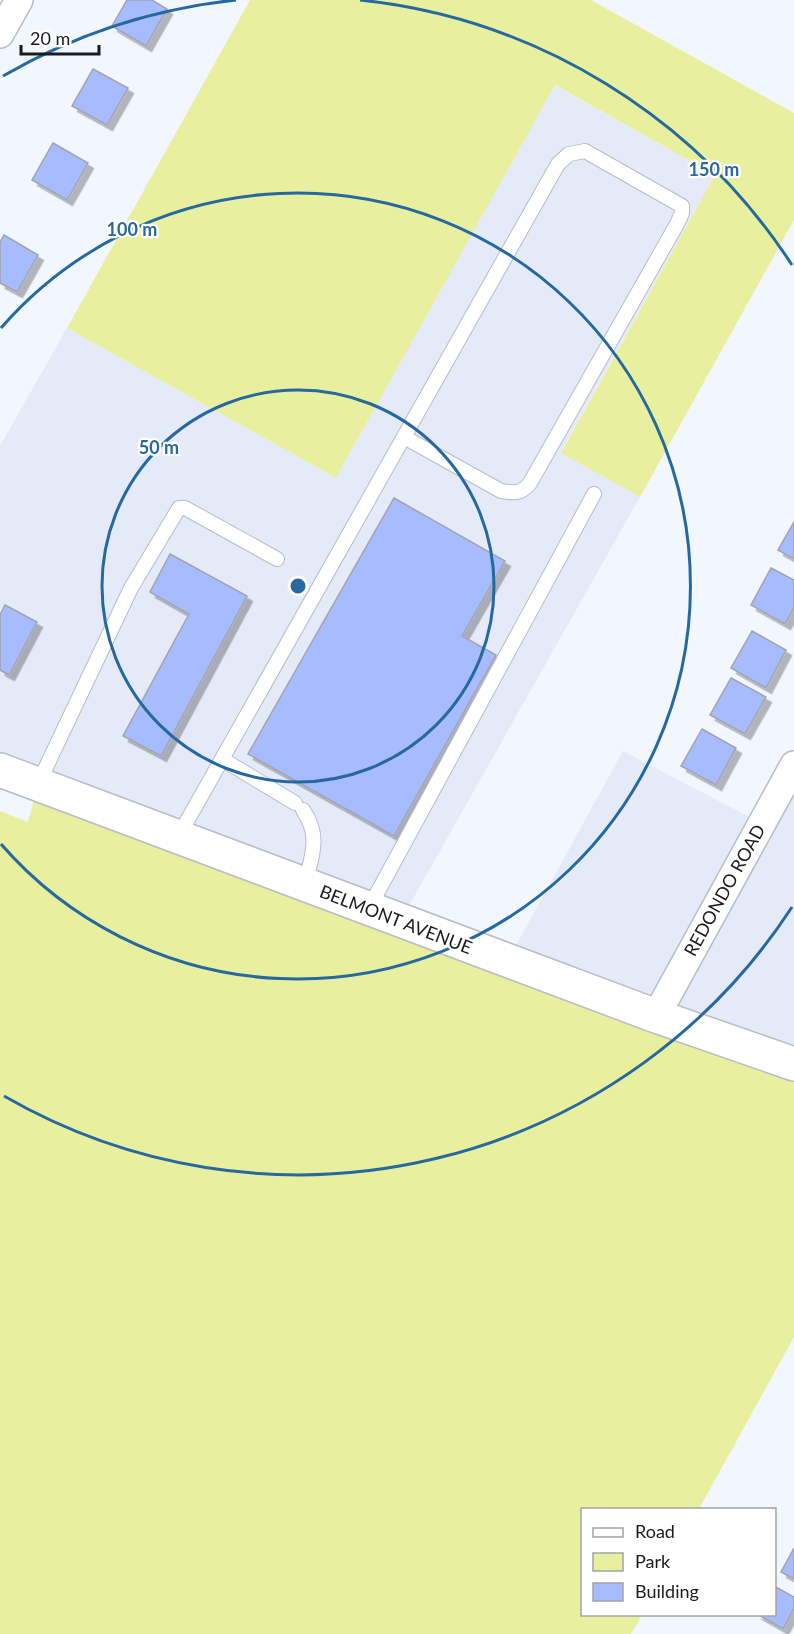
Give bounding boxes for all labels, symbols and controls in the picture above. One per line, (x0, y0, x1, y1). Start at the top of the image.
scale bar (21, 18, 99, 56)
text: 20 m (30, 27, 70, 49)
text: 150 m (689, 158, 739, 180)
text: 100 m (107, 218, 157, 240)
text: 50 m (139, 436, 179, 458)
centre of rings (288, 576, 308, 596)
street label: REDONDO ROAD (679, 820, 769, 960)
street label: BELMONT AVENUE (317, 880, 475, 958)
legend (581, 1508, 776, 1616)
text: Road (635, 1520, 675, 1542)
text: Park (635, 1550, 671, 1572)
text: Building (635, 1580, 699, 1602)

